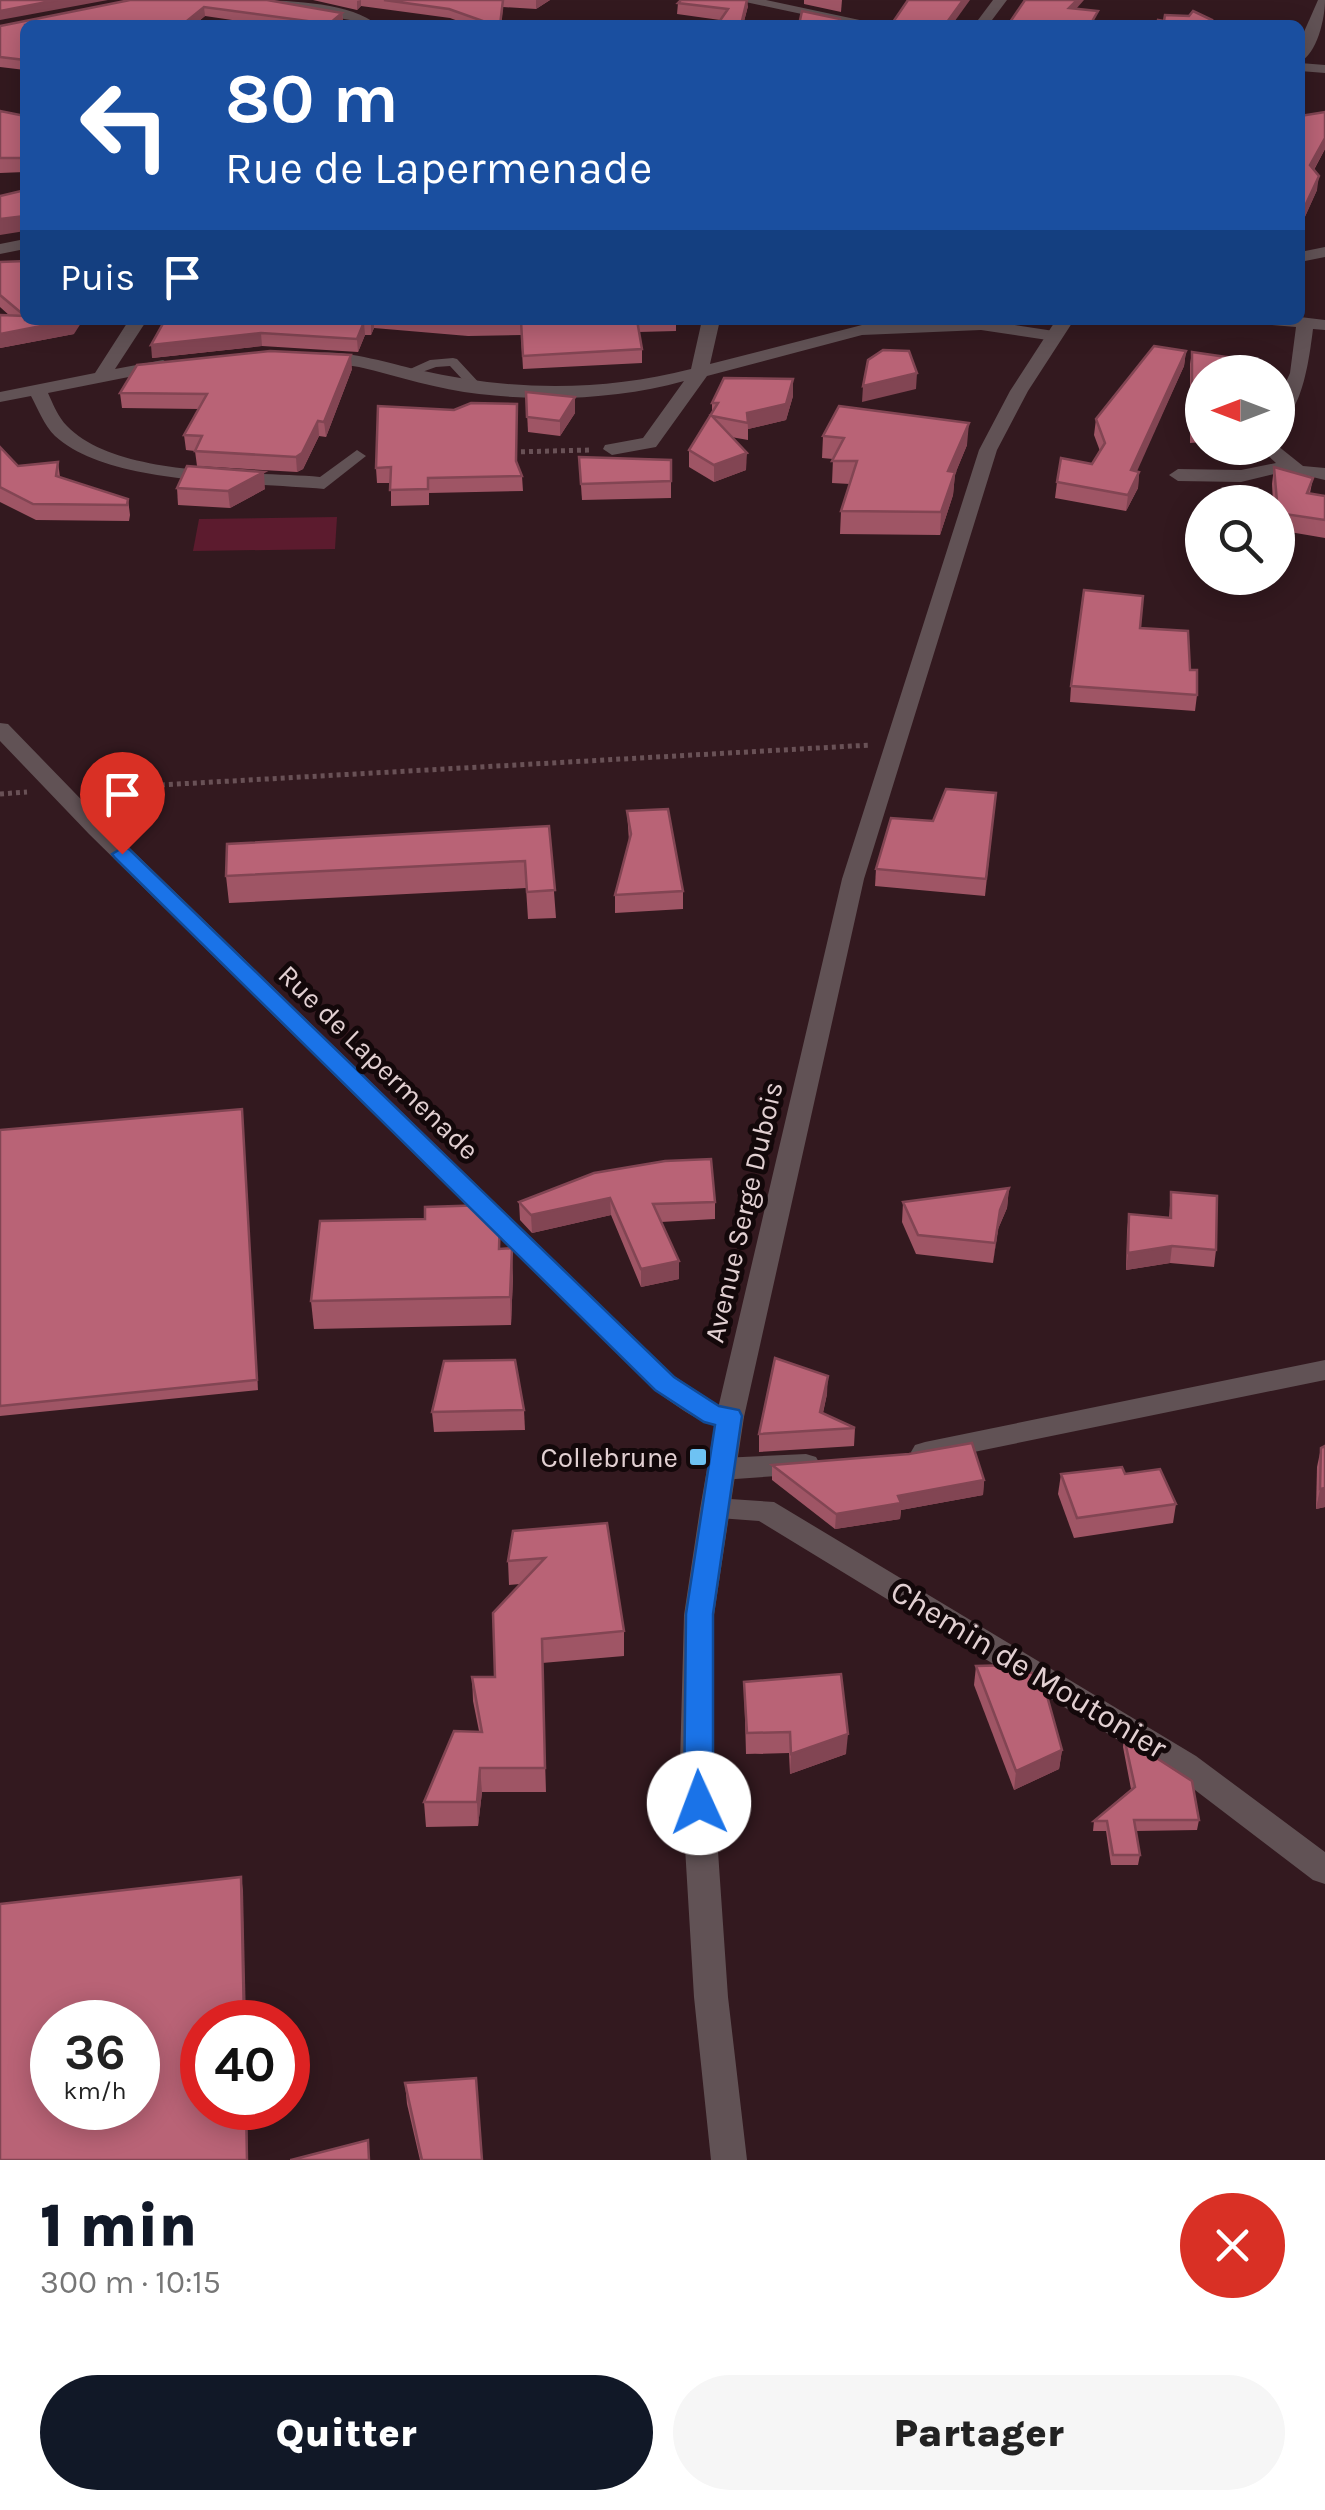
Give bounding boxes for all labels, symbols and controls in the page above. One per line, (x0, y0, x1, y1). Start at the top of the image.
text: 80 m (225, 58, 399, 140)
icon: left (60, 60, 190, 190)
text: Rue de Lapermenade (225, 142, 652, 194)
icon: arrive (155, 250, 210, 305)
text: Puis (60, 255, 135, 300)
north arrow (1185, 355, 1295, 465)
map controls (1185, 355, 1295, 595)
button: search (1185, 485, 1295, 595)
pin (80, 752, 165, 855)
icon: arrive (95, 767, 150, 822)
street label: Rue de Lapermenade (272, 958, 486, 1167)
street label: Avenue Serge Dubois (697, 1078, 790, 1346)
place label: Collebrune (541, 1441, 678, 1474)
marker: Collebrune (687, 1446, 709, 1468)
street label: Chemin de Moutonier (884, 1572, 1174, 1767)
position arrow (647, 1751, 751, 1855)
speed limit sign: 40 (180, 2000, 310, 2130)
text: 36 (64, 2023, 126, 2082)
text: km/h (63, 2076, 127, 2105)
text: 1 min (40, 2191, 197, 2261)
button: close (1180, 2193, 1285, 2298)
text: 300 m · 10:15 (40, 2264, 221, 2301)
button: Quitter (40, 2375, 653, 2490)
button: Partager (673, 2375, 1285, 2490)

